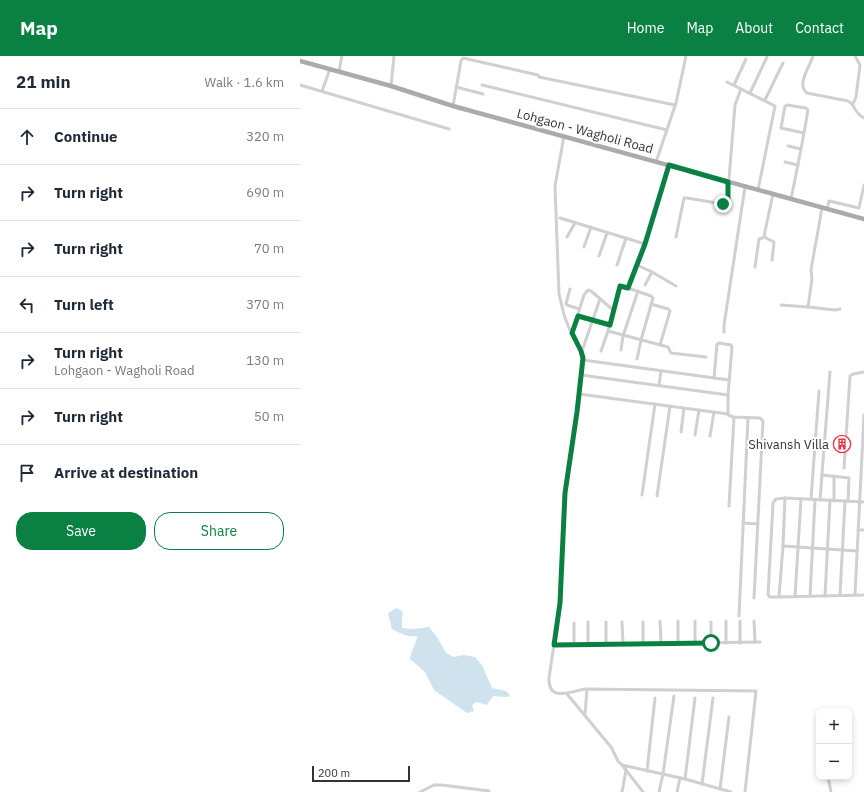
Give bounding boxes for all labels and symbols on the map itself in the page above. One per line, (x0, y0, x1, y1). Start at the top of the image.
street label: Lohgaon - Wagholi Road (515, 105, 655, 157)
route end (714, 195, 732, 213)
building icon: Shivansh Villa (832, 434, 852, 454)
place label: Shivansh Villa (748, 436, 829, 453)
route start (702, 634, 720, 652)
scale bar (312, 764, 410, 783)

